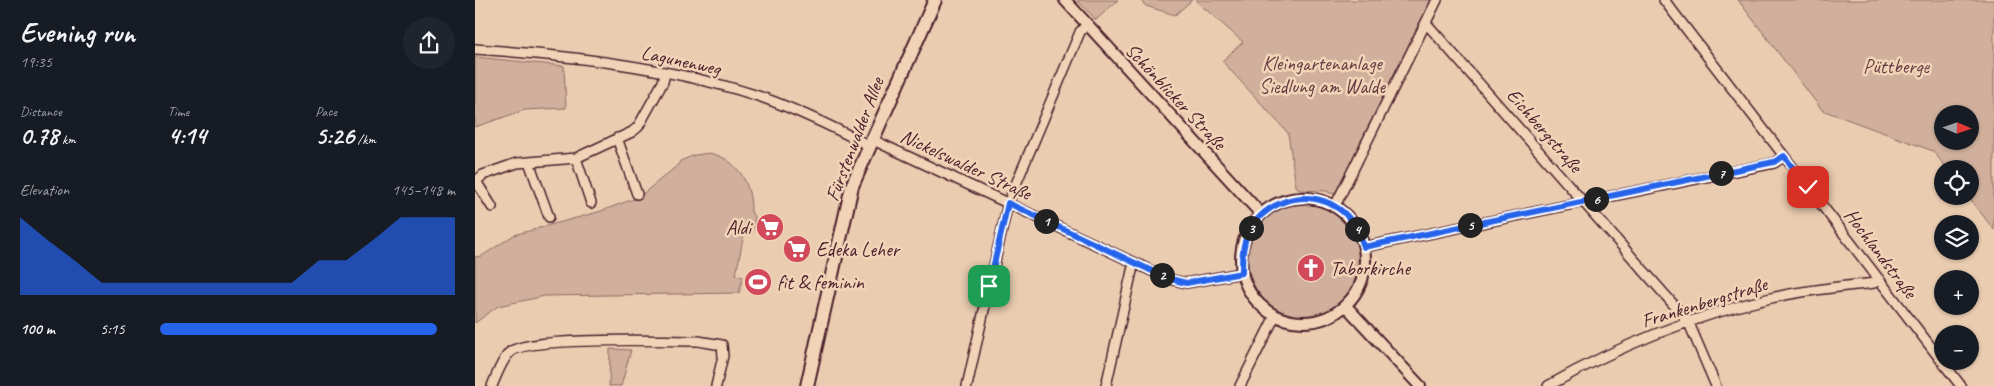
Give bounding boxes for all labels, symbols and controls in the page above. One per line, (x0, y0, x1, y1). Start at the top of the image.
text: Evening run (20, 15, 135, 50)
button: share (403, 17, 455, 69)
street label: Schönblicker Straße (1120, 38, 1232, 156)
street label: Lagunenweg (639, 40, 725, 81)
park label: Kleingartenanlage Siedlung am Walde (1259, 51, 1386, 99)
text: 19:35 (20, 52, 52, 72)
park label: Püttberge (1863, 54, 1930, 79)
street label: Fürstenwalder Allee (819, 72, 890, 205)
street label: Eichbergstraße (1501, 83, 1589, 179)
text: Distance (20, 103, 62, 120)
text: Time (168, 103, 189, 120)
text: Pace (315, 103, 337, 120)
north arrow (1934, 105, 1979, 150)
map controls (1934, 105, 1979, 370)
text: 0.78 (20, 120, 59, 152)
text: 4:14 (168, 120, 206, 152)
text: 5:26 (315, 120, 354, 152)
street label: Nickelswalder Straße (896, 123, 1037, 206)
text: km (59, 131, 76, 148)
text: /km (354, 131, 376, 148)
pin: 7 (1709, 160, 1733, 186)
button: locate (1934, 160, 1979, 205)
text: 7 (1718, 165, 1725, 182)
pin (1787, 166, 1829, 208)
icon: check (1794, 173, 1822, 201)
text: Elevation (20, 180, 69, 200)
text: 145–148 m (392, 180, 455, 200)
pin: 6 (1583, 186, 1609, 212)
text: 6 (1593, 191, 1600, 208)
street label: Hochlandstraße (1839, 203, 1923, 304)
pin: 1 (1033, 208, 1059, 234)
supermarket icon: Aldi (755, 212, 785, 242)
pin: 5 (1457, 212, 1483, 238)
text: 1 (1043, 213, 1050, 230)
place label: Aldi (726, 215, 753, 240)
button: layers (1934, 215, 1979, 260)
pin: 3 (1239, 216, 1263, 240)
pin: 4 (1345, 216, 1369, 242)
text: 5 (1467, 217, 1474, 234)
text: 3 (1248, 220, 1255, 237)
text: 4 (1354, 221, 1361, 238)
supermarket icon: Edeka Leher (782, 234, 812, 264)
place label: Edeka Leher (816, 237, 901, 262)
church icon: Taborkirche (1296, 253, 1326, 283)
place label: Taborkirche (1330, 256, 1411, 281)
pin: 2 (1149, 262, 1175, 288)
pin (968, 265, 1010, 307)
sports icon: fit & feminin (743, 267, 773, 297)
text: 2 (1159, 267, 1166, 284)
place label: fit & feminin (777, 270, 865, 295)
button: + (1934, 270, 1979, 315)
street label: Frankenbergstraße (1638, 271, 1771, 333)
icon: arrive (975, 272, 1003, 300)
text: 100 m (20, 319, 55, 339)
text: 5:15 (100, 319, 125, 339)
button: − (1934, 325, 1979, 370)

